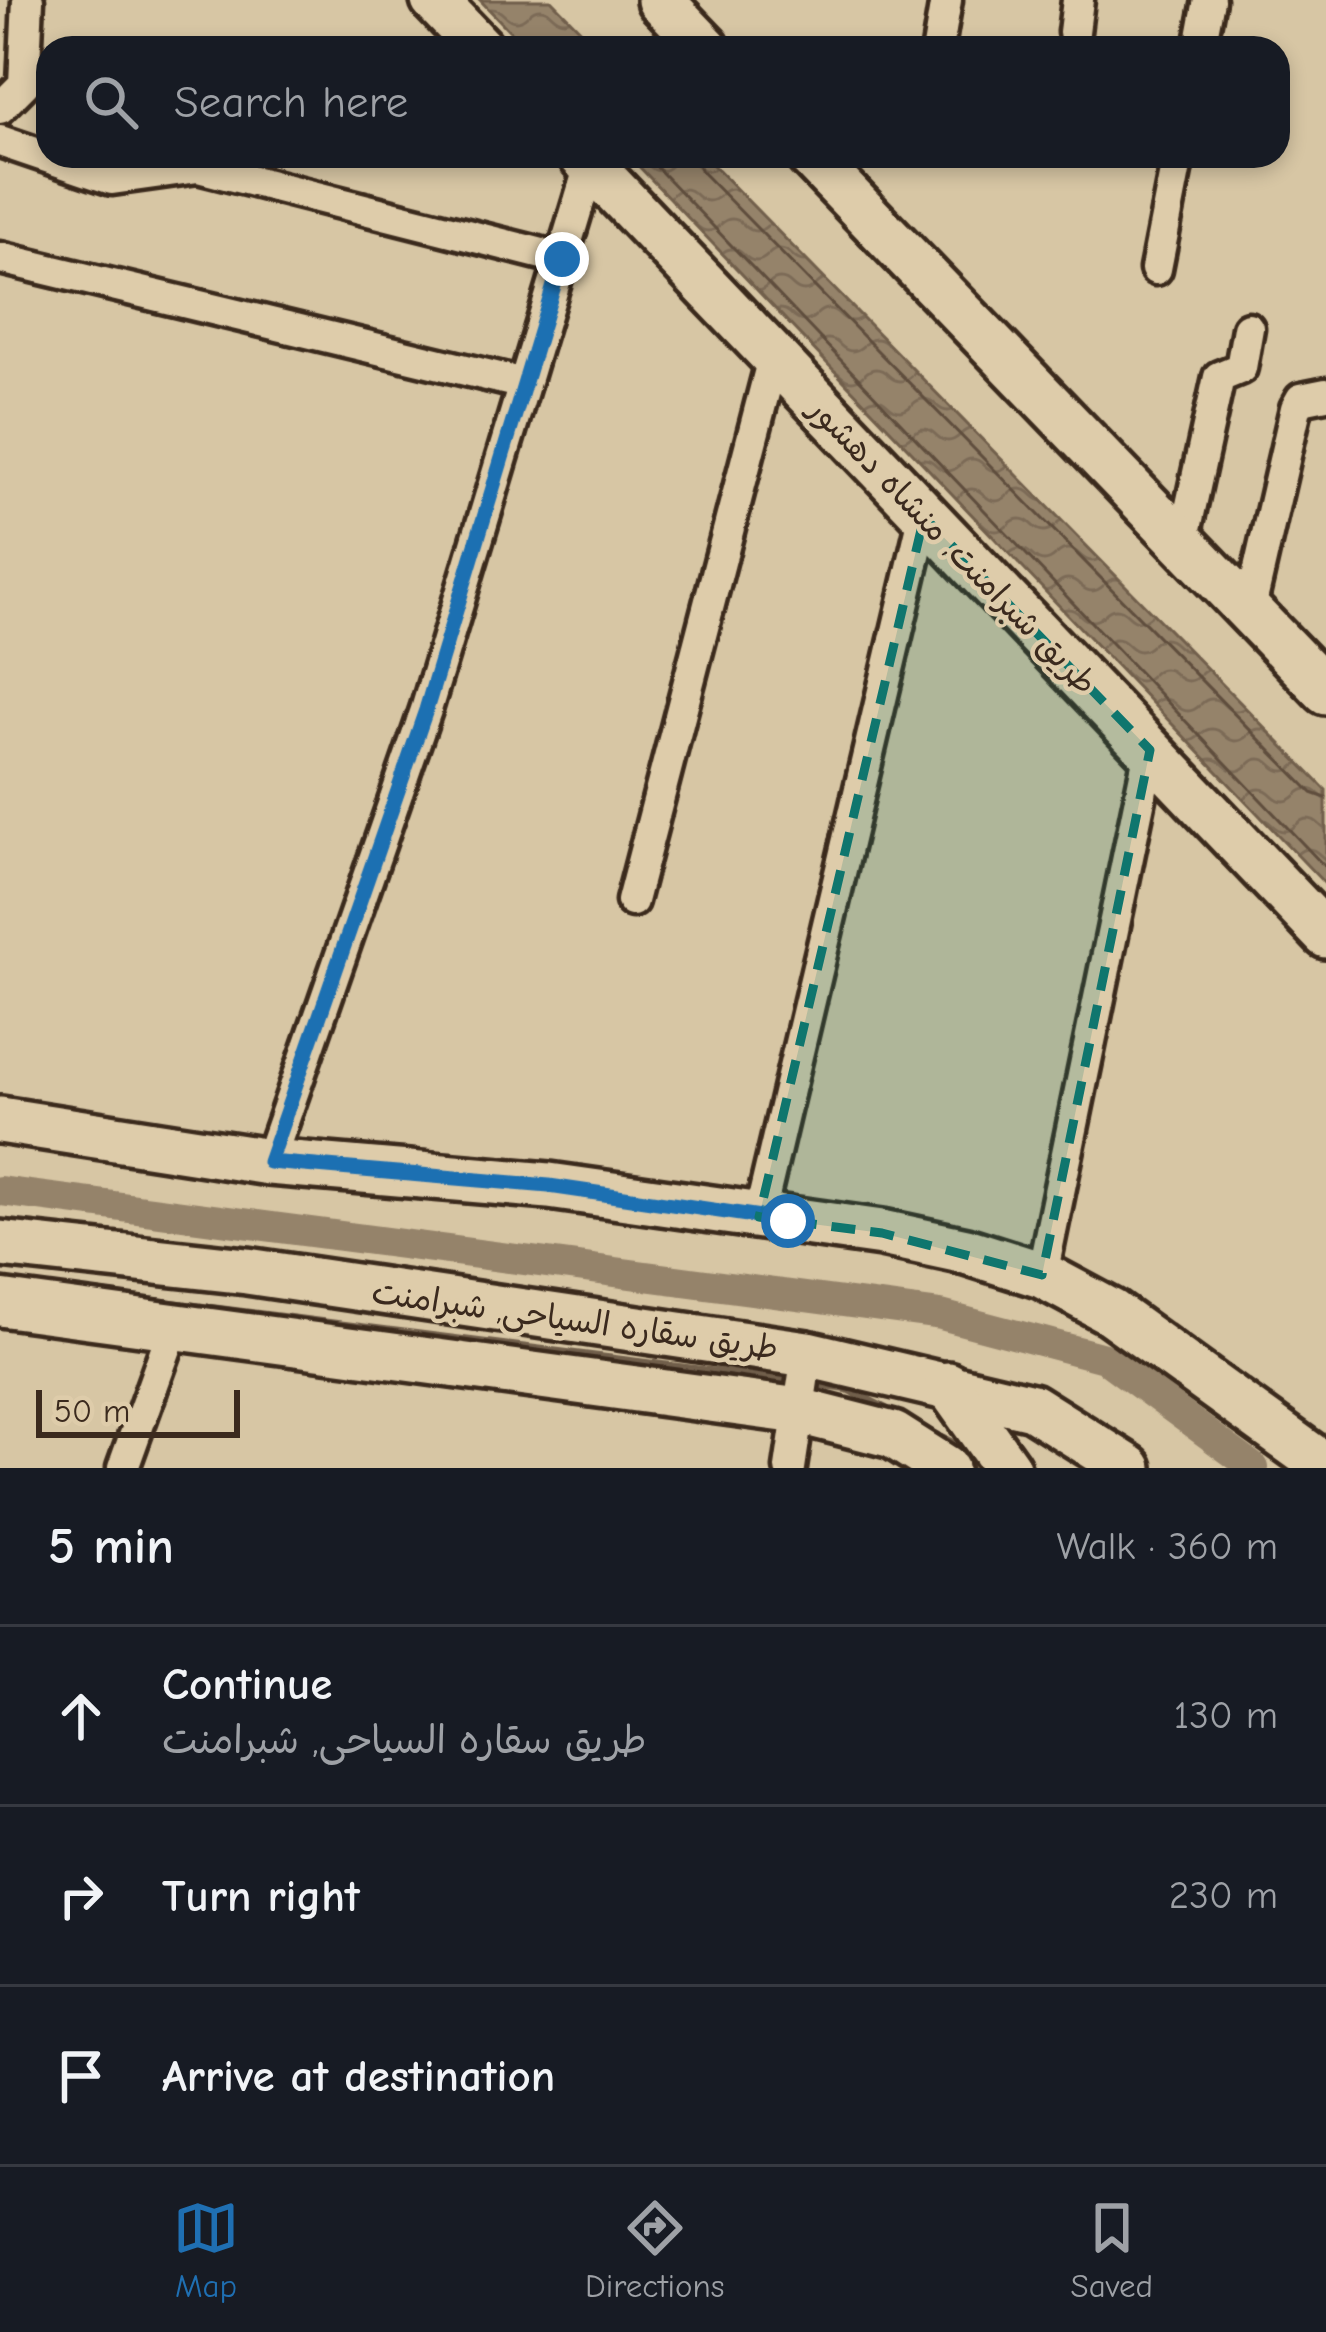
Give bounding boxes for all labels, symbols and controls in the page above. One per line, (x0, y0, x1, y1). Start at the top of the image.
search box (36, 36, 1290, 168)
icon: search (78, 69, 144, 135)
text: Search here (174, 76, 408, 128)
route end (535, 232, 589, 286)
street label: طريق شبرامنت, منشاه دهشور (798, 388, 1105, 703)
route start (761, 1194, 815, 1248)
street label: طريق سقاره السياحى, شبرامنت (369, 1273, 781, 1369)
scale bar (36, 1384, 240, 1437)
text: 50 m (54, 1392, 130, 1430)
text: 5 min (48, 1517, 174, 1576)
text: Walk · 360 m (1056, 1524, 1278, 1569)
text: Continue (162, 1658, 332, 1710)
icon: ahead (48, 1683, 114, 1749)
text: 130 m (1174, 1693, 1278, 1738)
text: طريق سقاره السياحى, شبرامنت (162, 1718, 647, 1763)
icon: right (48, 1863, 114, 1929)
text: Turn right (162, 1870, 360, 1922)
text: 230 m (1169, 1873, 1278, 1918)
icon: arrive (48, 2043, 114, 2109)
text: Arrive at destination (162, 2050, 555, 2102)
tab: Map (173, 2195, 239, 2305)
tab: Directions (585, 2195, 725, 2305)
tab: Saved (1071, 2195, 1153, 2305)

